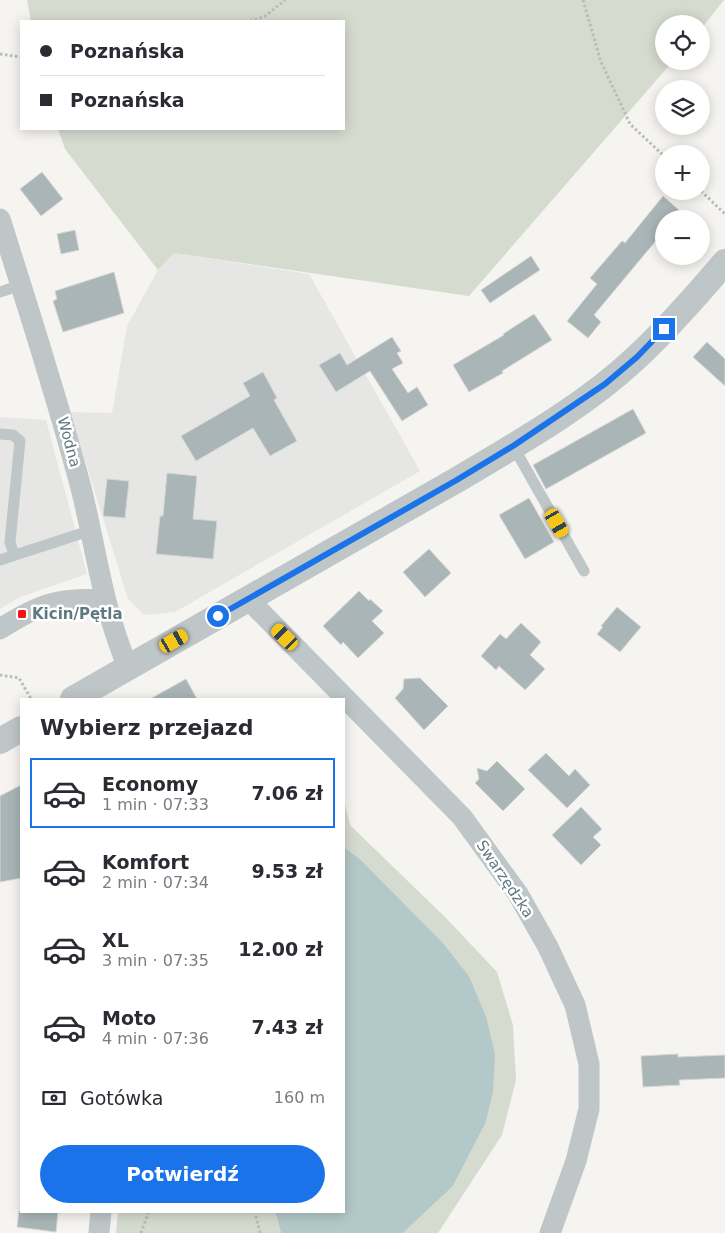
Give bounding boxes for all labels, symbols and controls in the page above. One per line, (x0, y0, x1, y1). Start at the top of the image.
map controls (655, 15, 710, 265)
button: locate (655, 15, 710, 70)
text: Poznańska (70, 40, 185, 62)
button: layers (655, 80, 710, 135)
text: Poznańska (70, 89, 185, 111)
button: + (655, 145, 710, 200)
button: − (655, 210, 710, 265)
route end (653, 318, 675, 340)
street label: Wodna (54, 415, 84, 469)
car (543, 506, 570, 540)
place label: Kicin/Pętla (32, 605, 123, 623)
route start (207, 605, 229, 627)
marker: Kicin/Pętla (16, 608, 28, 620)
car (269, 621, 300, 653)
car (157, 627, 190, 655)
text: Wybierz przejazd (40, 715, 253, 740)
icon: car (42, 771, 87, 816)
text: Economy (102, 773, 198, 795)
text: 7.06 zł (251, 782, 323, 804)
text: 1 min · 07:33 (102, 795, 209, 814)
street label: Swarzędzka (473, 837, 537, 921)
icon: car (42, 849, 87, 894)
text: Komfort (102, 851, 189, 873)
text: 9.53 zł (251, 860, 323, 882)
text: 2 min · 07:34 (102, 873, 209, 892)
icon: car (42, 927, 87, 972)
text: XL (102, 929, 129, 951)
text: 12.00 zł (238, 938, 323, 960)
text: 3 min · 07:35 (102, 951, 209, 970)
icon: car (42, 1005, 87, 1050)
text: Moto (102, 1007, 156, 1029)
text: 7.43 zł (251, 1016, 323, 1038)
text: 4 min · 07:36 (102, 1029, 209, 1048)
icon: cash (40, 1084, 68, 1112)
text: Gotówka (80, 1087, 163, 1109)
text: 160 m (274, 1088, 325, 1107)
button: Potwierdź (40, 1145, 325, 1203)

